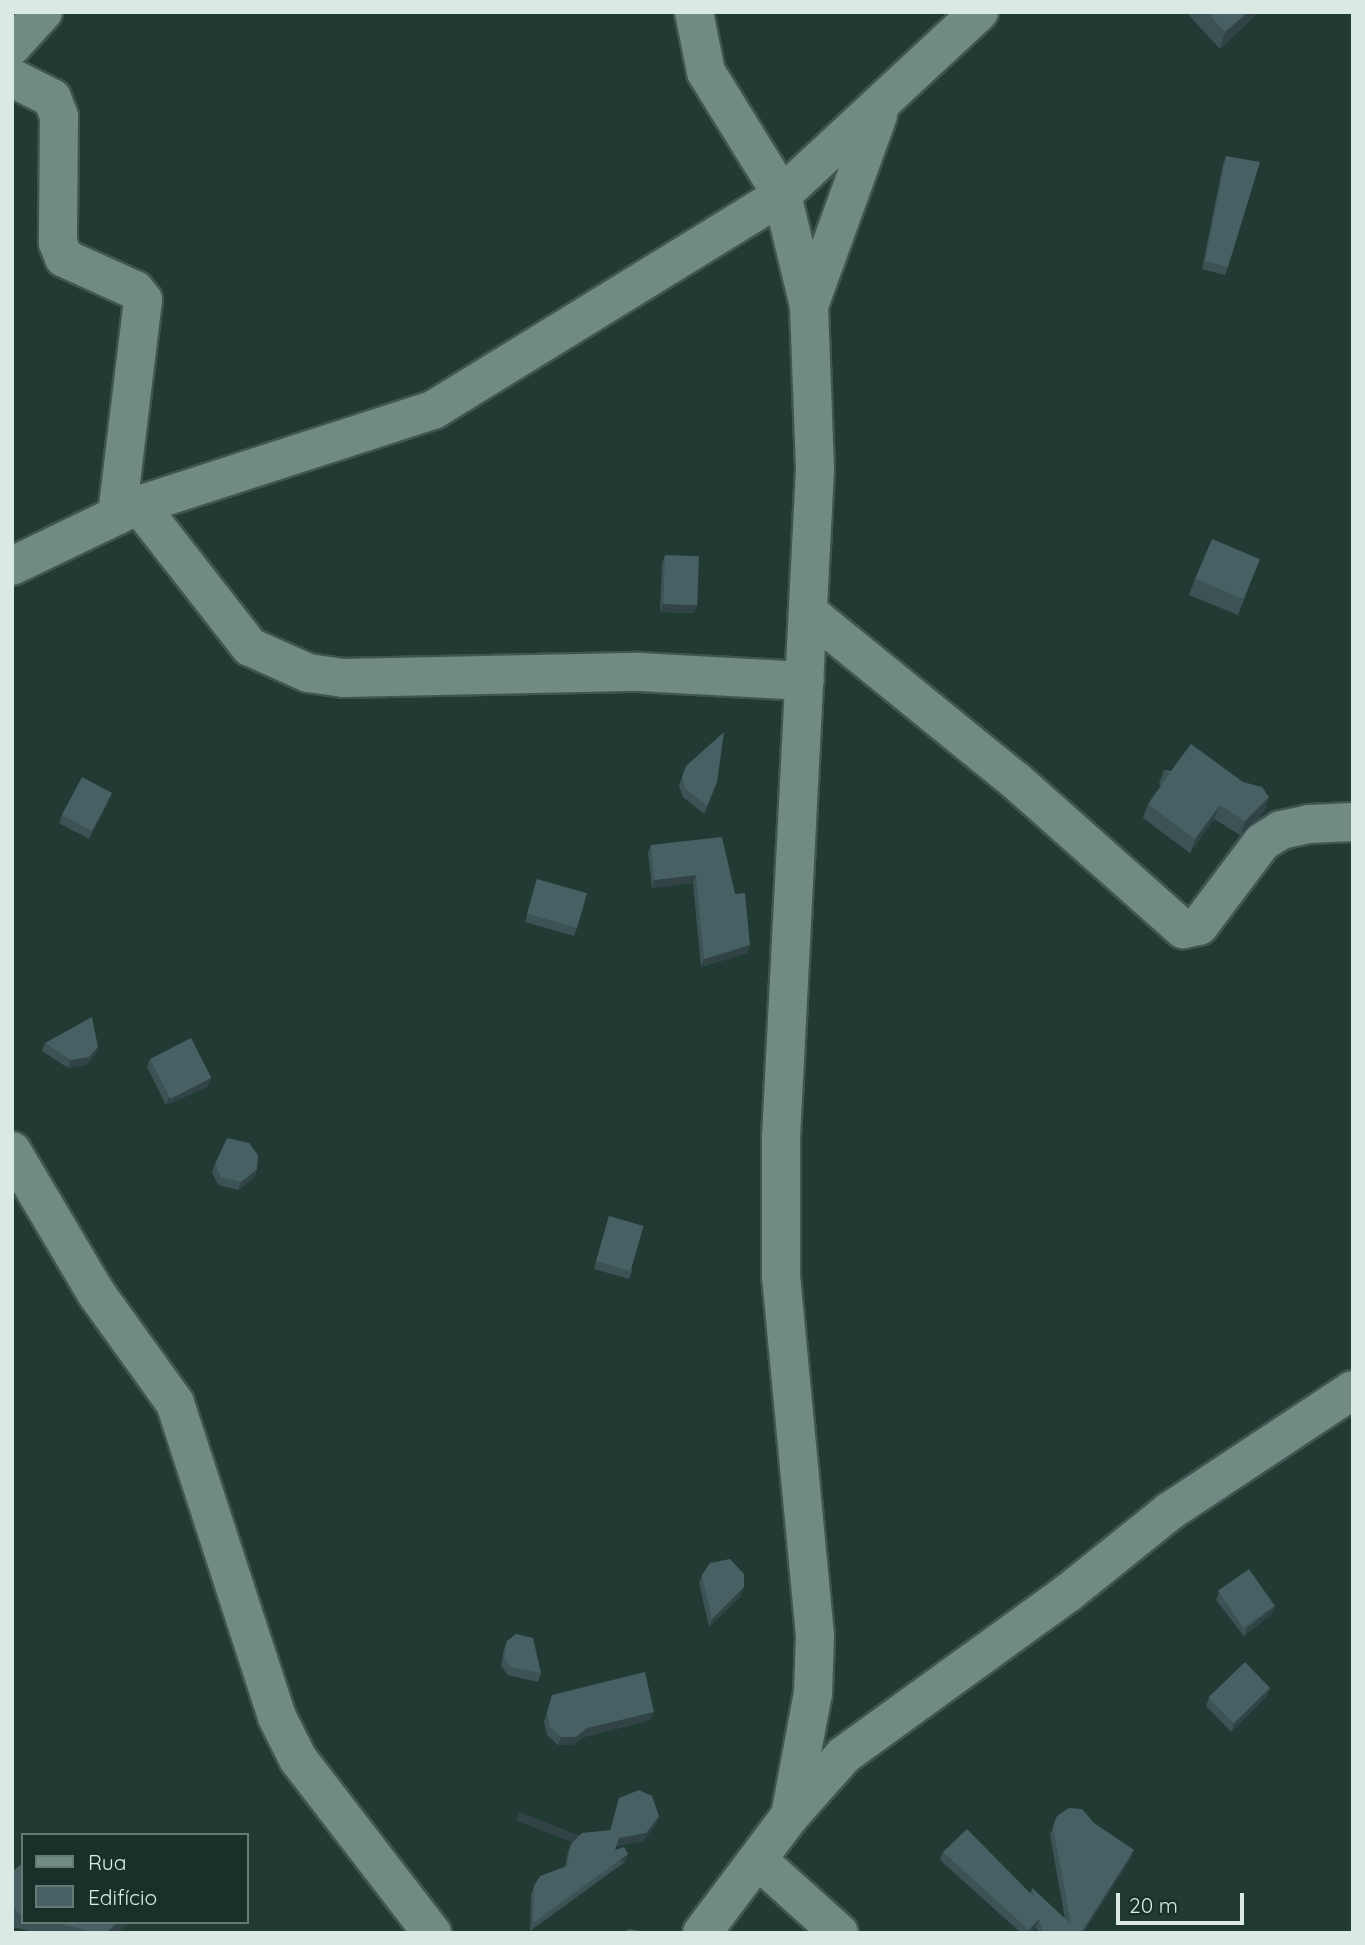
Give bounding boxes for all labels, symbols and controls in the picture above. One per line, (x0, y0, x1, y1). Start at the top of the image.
legend (21, 1833, 248, 1924)
text: Rua (88, 1849, 127, 1875)
scale bar (1120, 1878, 1248, 1922)
text: Edifício (88, 1884, 157, 1910)
text: 20 m (1129, 1892, 1178, 1918)

